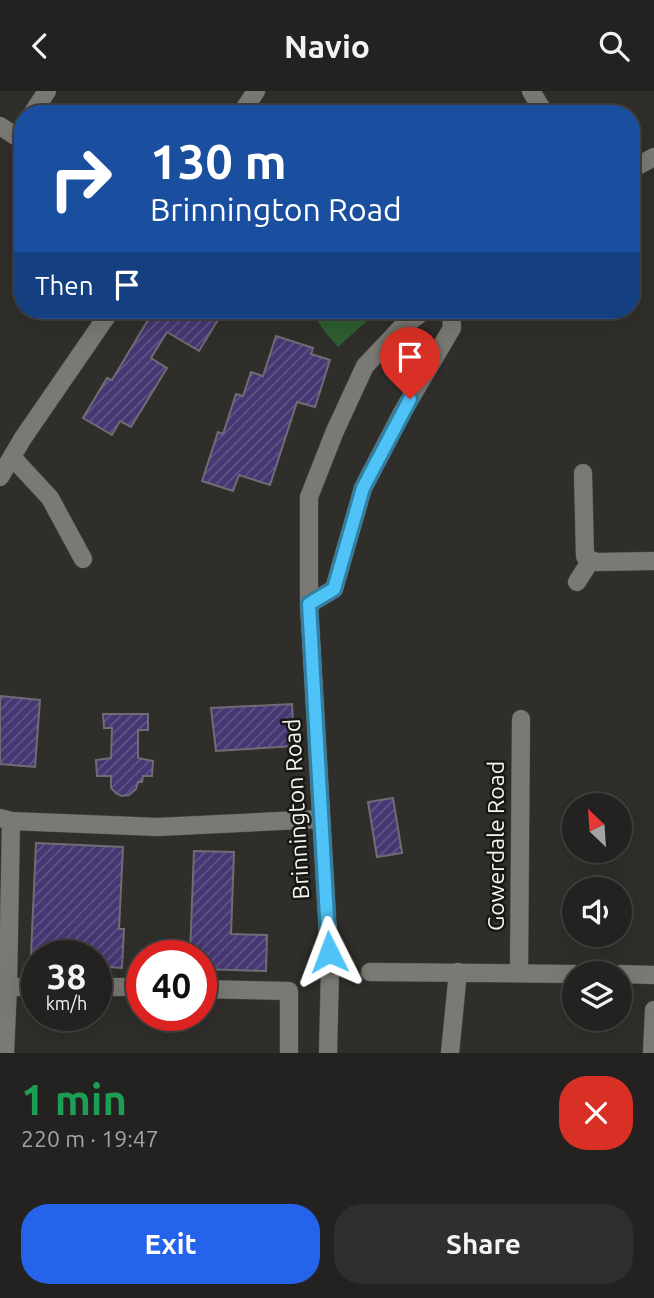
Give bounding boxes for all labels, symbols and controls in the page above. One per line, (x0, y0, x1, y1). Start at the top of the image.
icon: back (21, 27, 59, 65)
icon: search (595, 27, 633, 65)
text: Navio (284, 28, 370, 64)
icon: right (35, 133, 126, 224)
text: 130 m (150, 133, 287, 188)
text: Brinnington Road (150, 191, 402, 227)
icon: arrive (108, 266, 146, 304)
text: Then (35, 271, 94, 300)
pin (380, 327, 440, 399)
icon: arrive (391, 338, 429, 376)
street label: Brinnington Road (279, 718, 313, 900)
street label: Gowerdale Road (483, 761, 508, 931)
north arrow (562, 793, 632, 863)
map controls (562, 793, 632, 1031)
button: sound (562, 877, 632, 947)
position arrow (292, 915, 366, 989)
speed limit sign: 40 (126, 940, 217, 1031)
text: 38 (47, 956, 86, 996)
button: layers (562, 961, 632, 1031)
text: km/h (46, 993, 87, 1013)
text: 1 min (21, 1076, 127, 1123)
button: close (559, 1076, 633, 1150)
text: 220 m · 19:47 (21, 1126, 159, 1151)
button: Exit (21, 1204, 320, 1284)
button: Share (334, 1204, 633, 1284)

